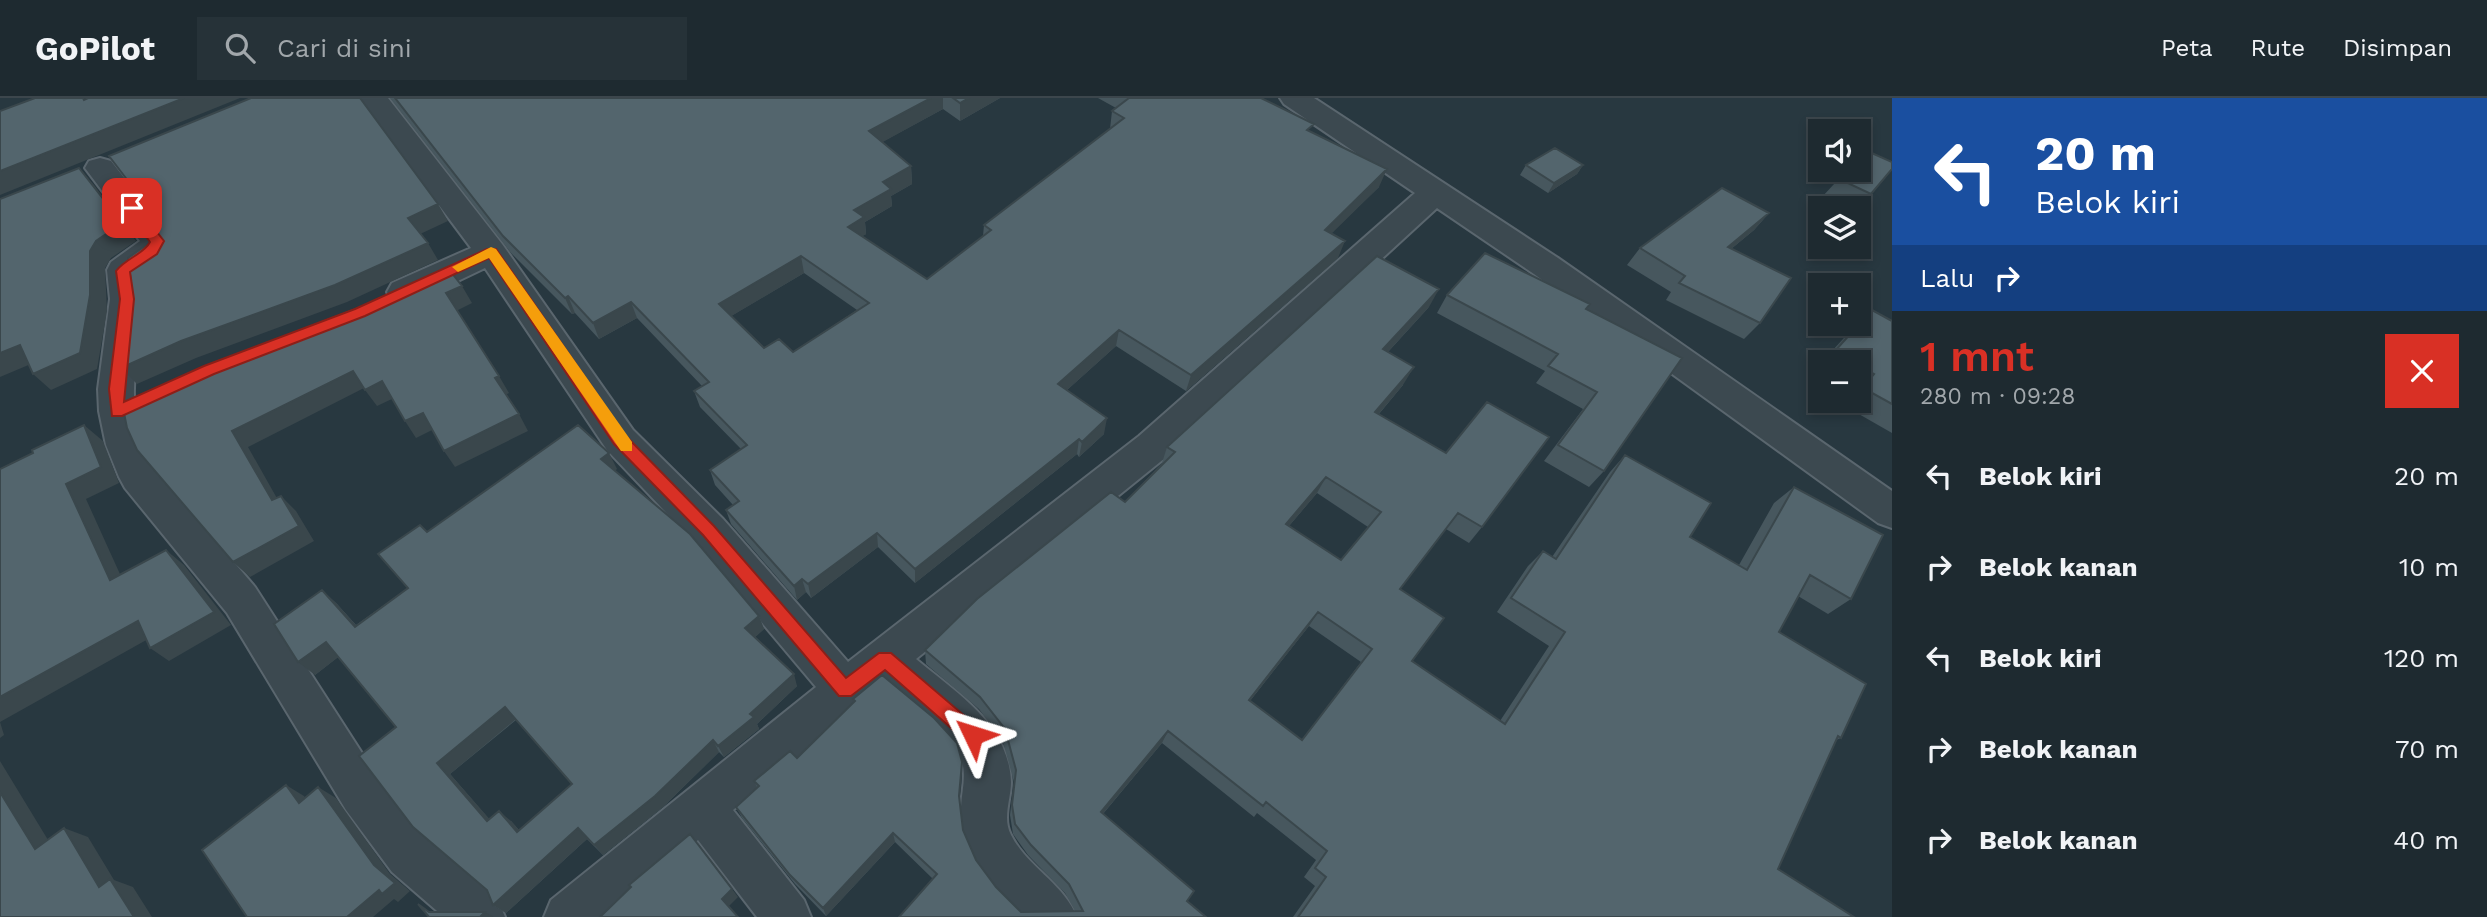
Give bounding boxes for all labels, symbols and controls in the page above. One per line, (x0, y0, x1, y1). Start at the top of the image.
search box (197, 17, 687, 80)
text: GoPilot (35, 29, 155, 68)
icon: search (221, 29, 259, 67)
text: Cari di sini (277, 33, 412, 63)
text: Peta (2161, 34, 2213, 62)
text: Rute (2251, 34, 2305, 62)
text: Disimpan (2343, 34, 2452, 62)
map controls (1808, 119, 1871, 413)
button: sound (1808, 119, 1871, 182)
text: 20 m (2035, 124, 2156, 182)
icon: left (1920, 126, 2011, 217)
pin (102, 178, 162, 238)
text: Belok kiri (2035, 183, 2180, 221)
icon: arrive (113, 189, 151, 227)
button: layers (1808, 196, 1871, 259)
icon: right (1988, 259, 2026, 297)
text: Lalu (1920, 263, 1974, 293)
button: + (1808, 273, 1871, 336)
text: 1 mnt (1920, 332, 2034, 381)
button: close (2385, 334, 2459, 408)
button: − (1808, 350, 1871, 413)
text: 280 m · 09:28 (1920, 383, 2075, 410)
icon: left (1920, 457, 1958, 495)
text: Belok kiri (1979, 461, 2102, 491)
text: 20 m (2394, 461, 2459, 491)
icon: right (1920, 548, 1958, 586)
text: Belok kanan (1979, 552, 2138, 582)
text: 10 m (2399, 552, 2459, 582)
icon: left (1920, 639, 1958, 677)
text: Belok kiri (1979, 643, 2102, 673)
text: 120 m (2384, 643, 2459, 673)
position arrow (936, 698, 1010, 772)
icon: right (1920, 730, 1958, 768)
text: Belok kanan (1979, 734, 2138, 764)
text: 70 m (2395, 734, 2459, 764)
icon: right (1920, 821, 1958, 859)
text: Belok kanan (1979, 825, 2138, 855)
text: 40 m (2393, 825, 2459, 855)

